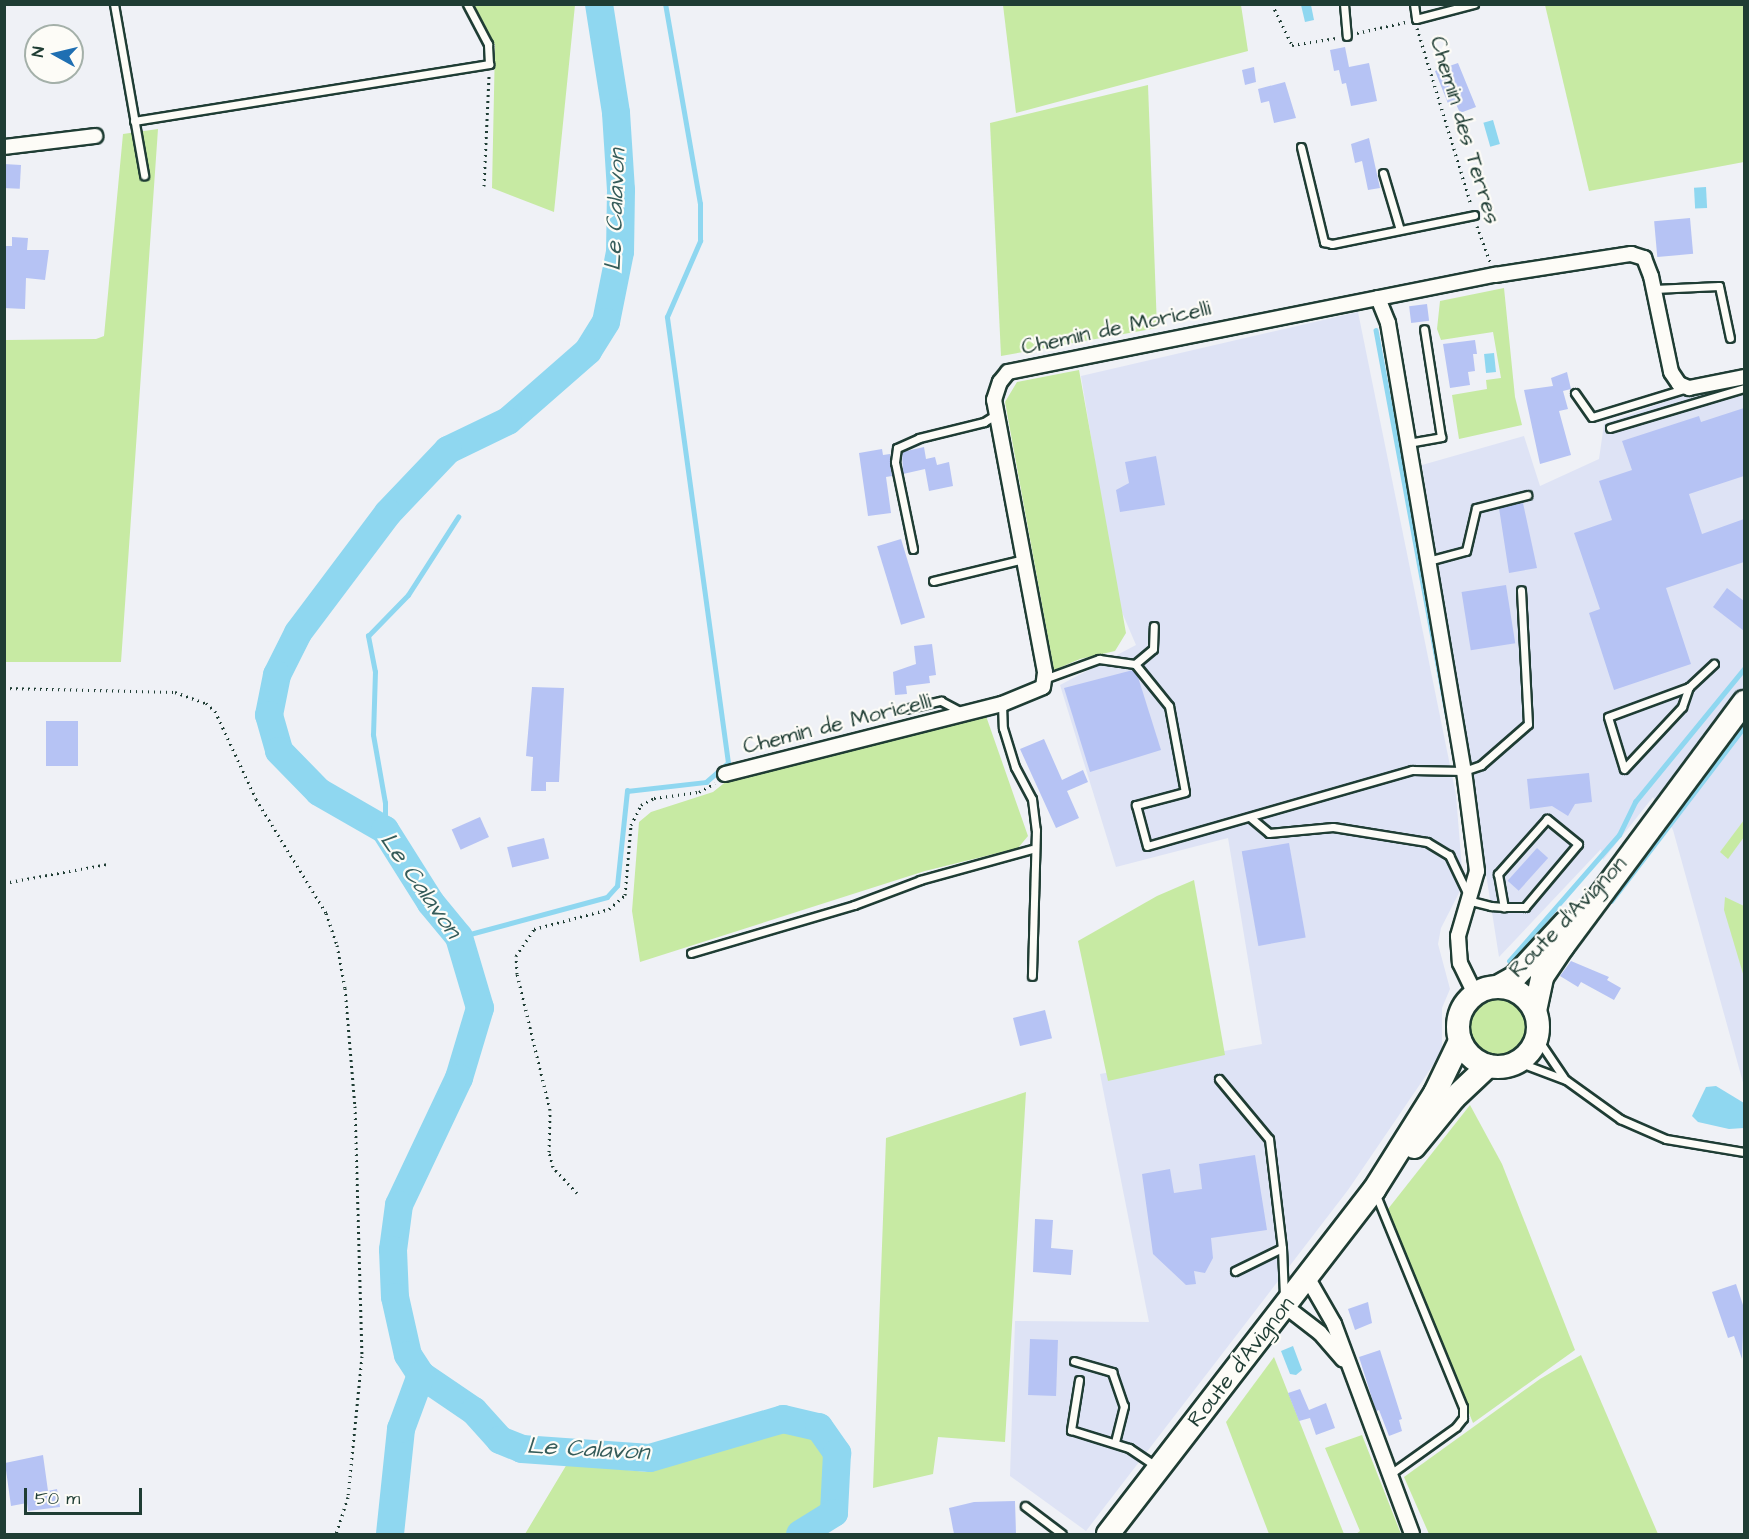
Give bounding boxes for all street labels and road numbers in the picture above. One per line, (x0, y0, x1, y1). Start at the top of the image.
street label: Chemin des Terres (1424, 33, 1506, 227)
street label: Chemin de Moricelli (1019, 295, 1213, 361)
street label: Chemin de Moricelli (740, 688, 934, 760)
street label: Route d'Avignon (1504, 851, 1632, 983)
street label: Route d'Avignon (1182, 1292, 1300, 1432)

